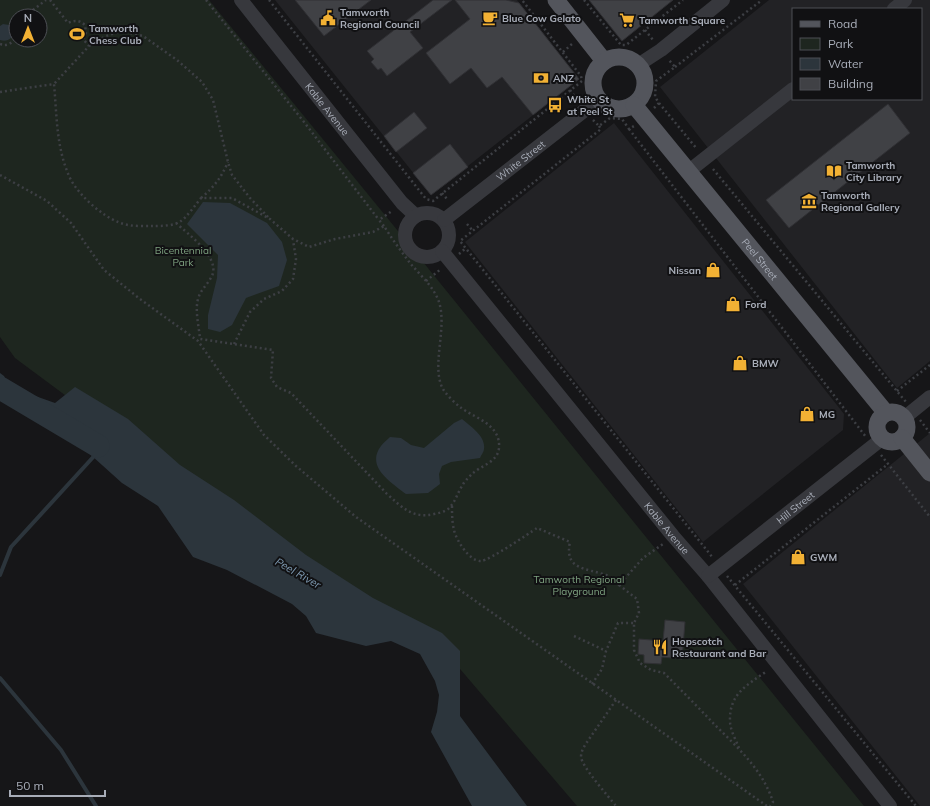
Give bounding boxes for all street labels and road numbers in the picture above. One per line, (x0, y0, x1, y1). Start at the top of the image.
street label: Kable Avenue (302, 80, 352, 138)
street label: White Street (494, 137, 548, 184)
street label: Peel Street (739, 236, 781, 283)
street label: Hill Street (774, 488, 818, 527)
street label: Kable Avenue (641, 500, 692, 557)

